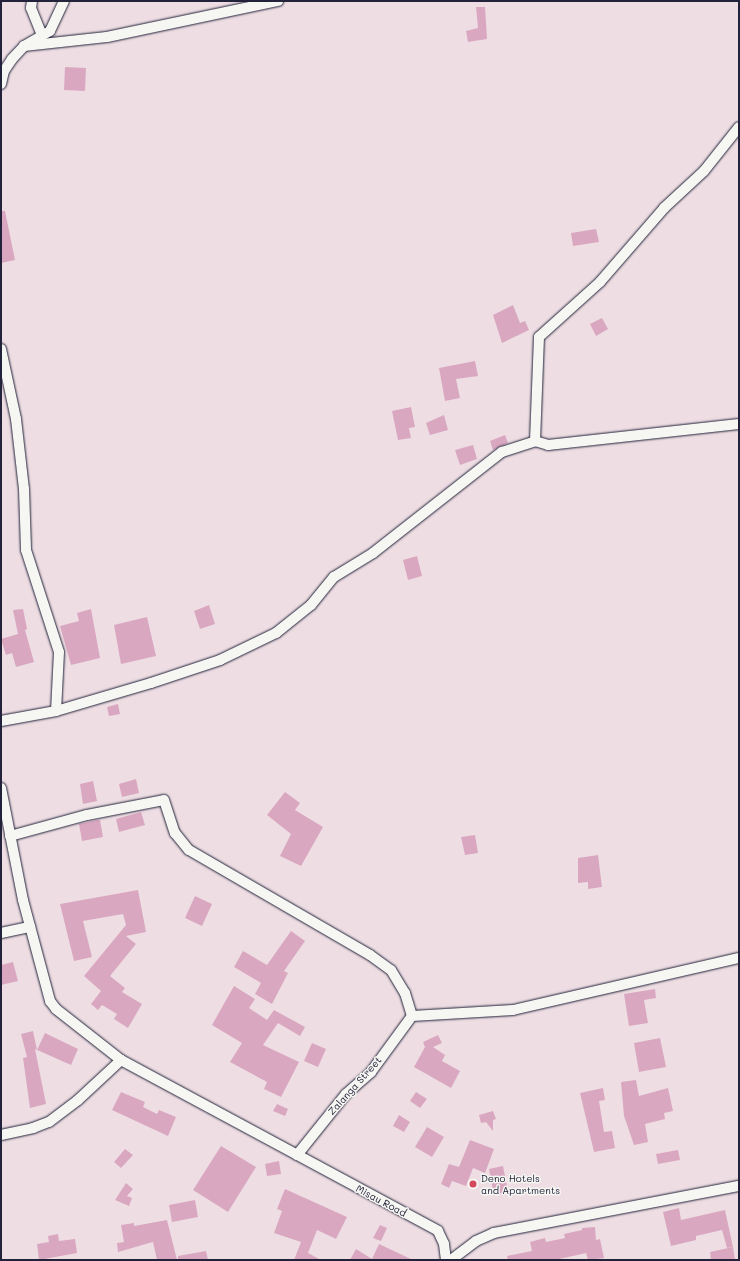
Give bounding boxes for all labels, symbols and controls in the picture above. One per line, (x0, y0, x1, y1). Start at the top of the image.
street label: Zalanga Street (326, 1054, 384, 1118)
place label: Deno Hotels and Apartments (481, 1172, 560, 1196)
marker: Deno Hotels and Apartments (468, 1179, 478, 1189)
street label: Misau Road (354, 1183, 408, 1219)

